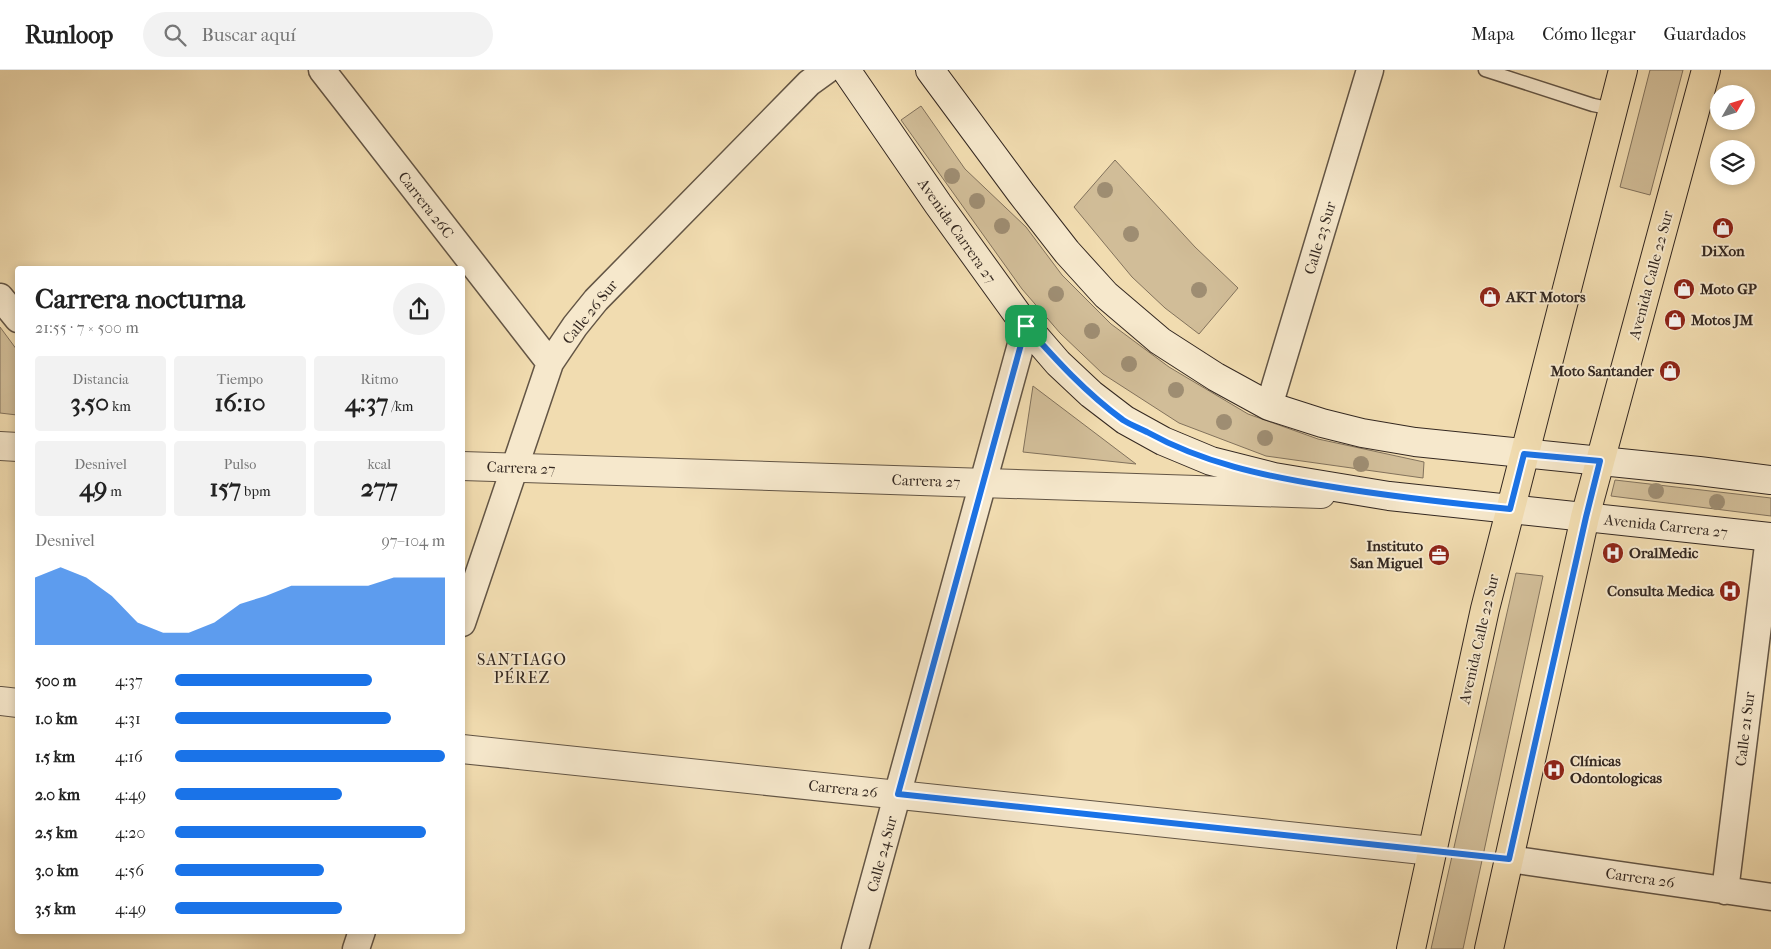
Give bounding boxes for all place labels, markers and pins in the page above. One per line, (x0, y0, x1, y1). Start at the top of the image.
shop icon: DiXon (1711, 216, 1735, 240)
place label: DiXon (1701, 242, 1745, 260)
shop icon: Moto GP (1672, 277, 1696, 301)
place label: Moto GP (1699, 280, 1757, 298)
shop icon: AKT Motors (1478, 285, 1502, 309)
place label: AKT Motors (1505, 288, 1586, 306)
pin (1005, 305, 1047, 347)
shop icon: Motos JM (1663, 308, 1687, 332)
place label: Motos JM (1690, 311, 1753, 329)
shop icon: Moto Santander (1658, 359, 1682, 383)
place label: Moto Santander (1550, 362, 1655, 380)
place label: Instituto San Miguel (1350, 537, 1424, 572)
hospital icon: OralMedic (1601, 541, 1625, 565)
office icon: Instituto San Miguel (1427, 543, 1451, 567)
place label: OralMedic (1629, 544, 1699, 562)
hospital icon: Consulta Medica (1718, 579, 1742, 603)
place label: Consulta Medica (1607, 582, 1715, 600)
place label: Clínicas Odontologicas (1570, 752, 1663, 787)
hospital icon: Clínicas Odontologicas (1542, 758, 1566, 782)

